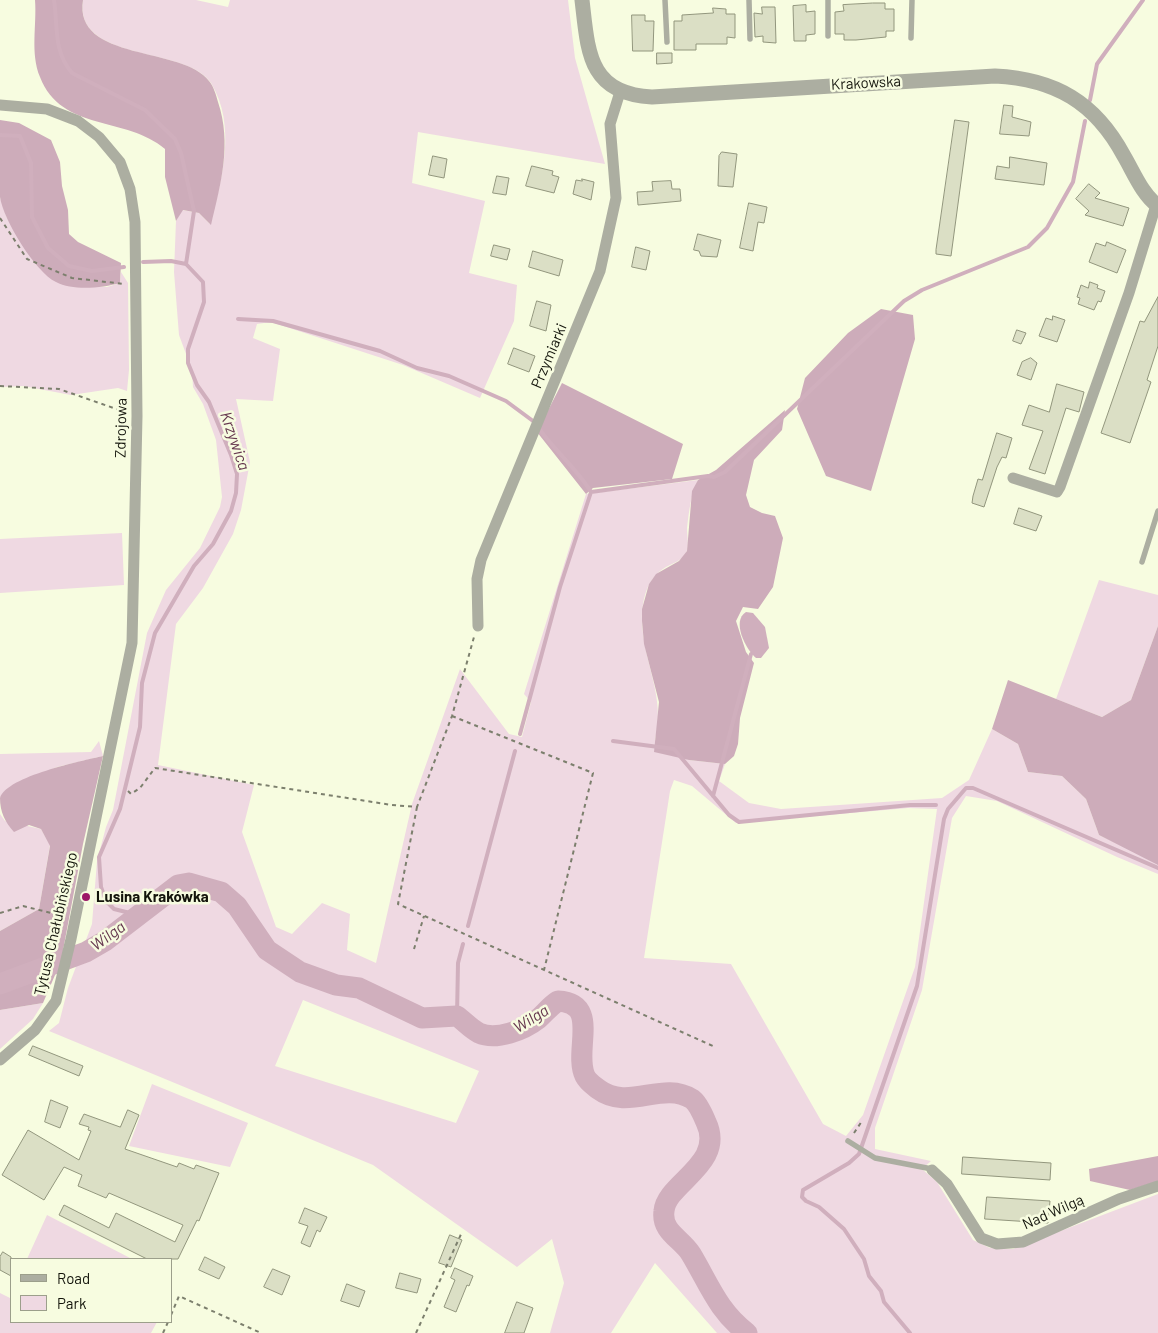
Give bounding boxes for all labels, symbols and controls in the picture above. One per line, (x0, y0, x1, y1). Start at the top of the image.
street label: Krakowska (831, 72, 901, 94)
street label: Przymiarki (527, 321, 571, 391)
street label: Zdrojowa (111, 398, 131, 458)
water label: Krzywica (216, 409, 254, 473)
street label: Tytusa Chałubińskiego (31, 850, 81, 998)
place label: Lusina Krakówka (96, 888, 209, 906)
marker: Lusina Krakówka (80, 891, 92, 903)
water label: Wilga (87, 917, 129, 955)
water label: Wilga (510, 1001, 552, 1037)
street label: Nad Wilgą (1020, 1191, 1086, 1233)
legend (10, 1258, 172, 1323)
text: Road (57, 1269, 90, 1287)
text: Park (57, 1294, 86, 1312)

